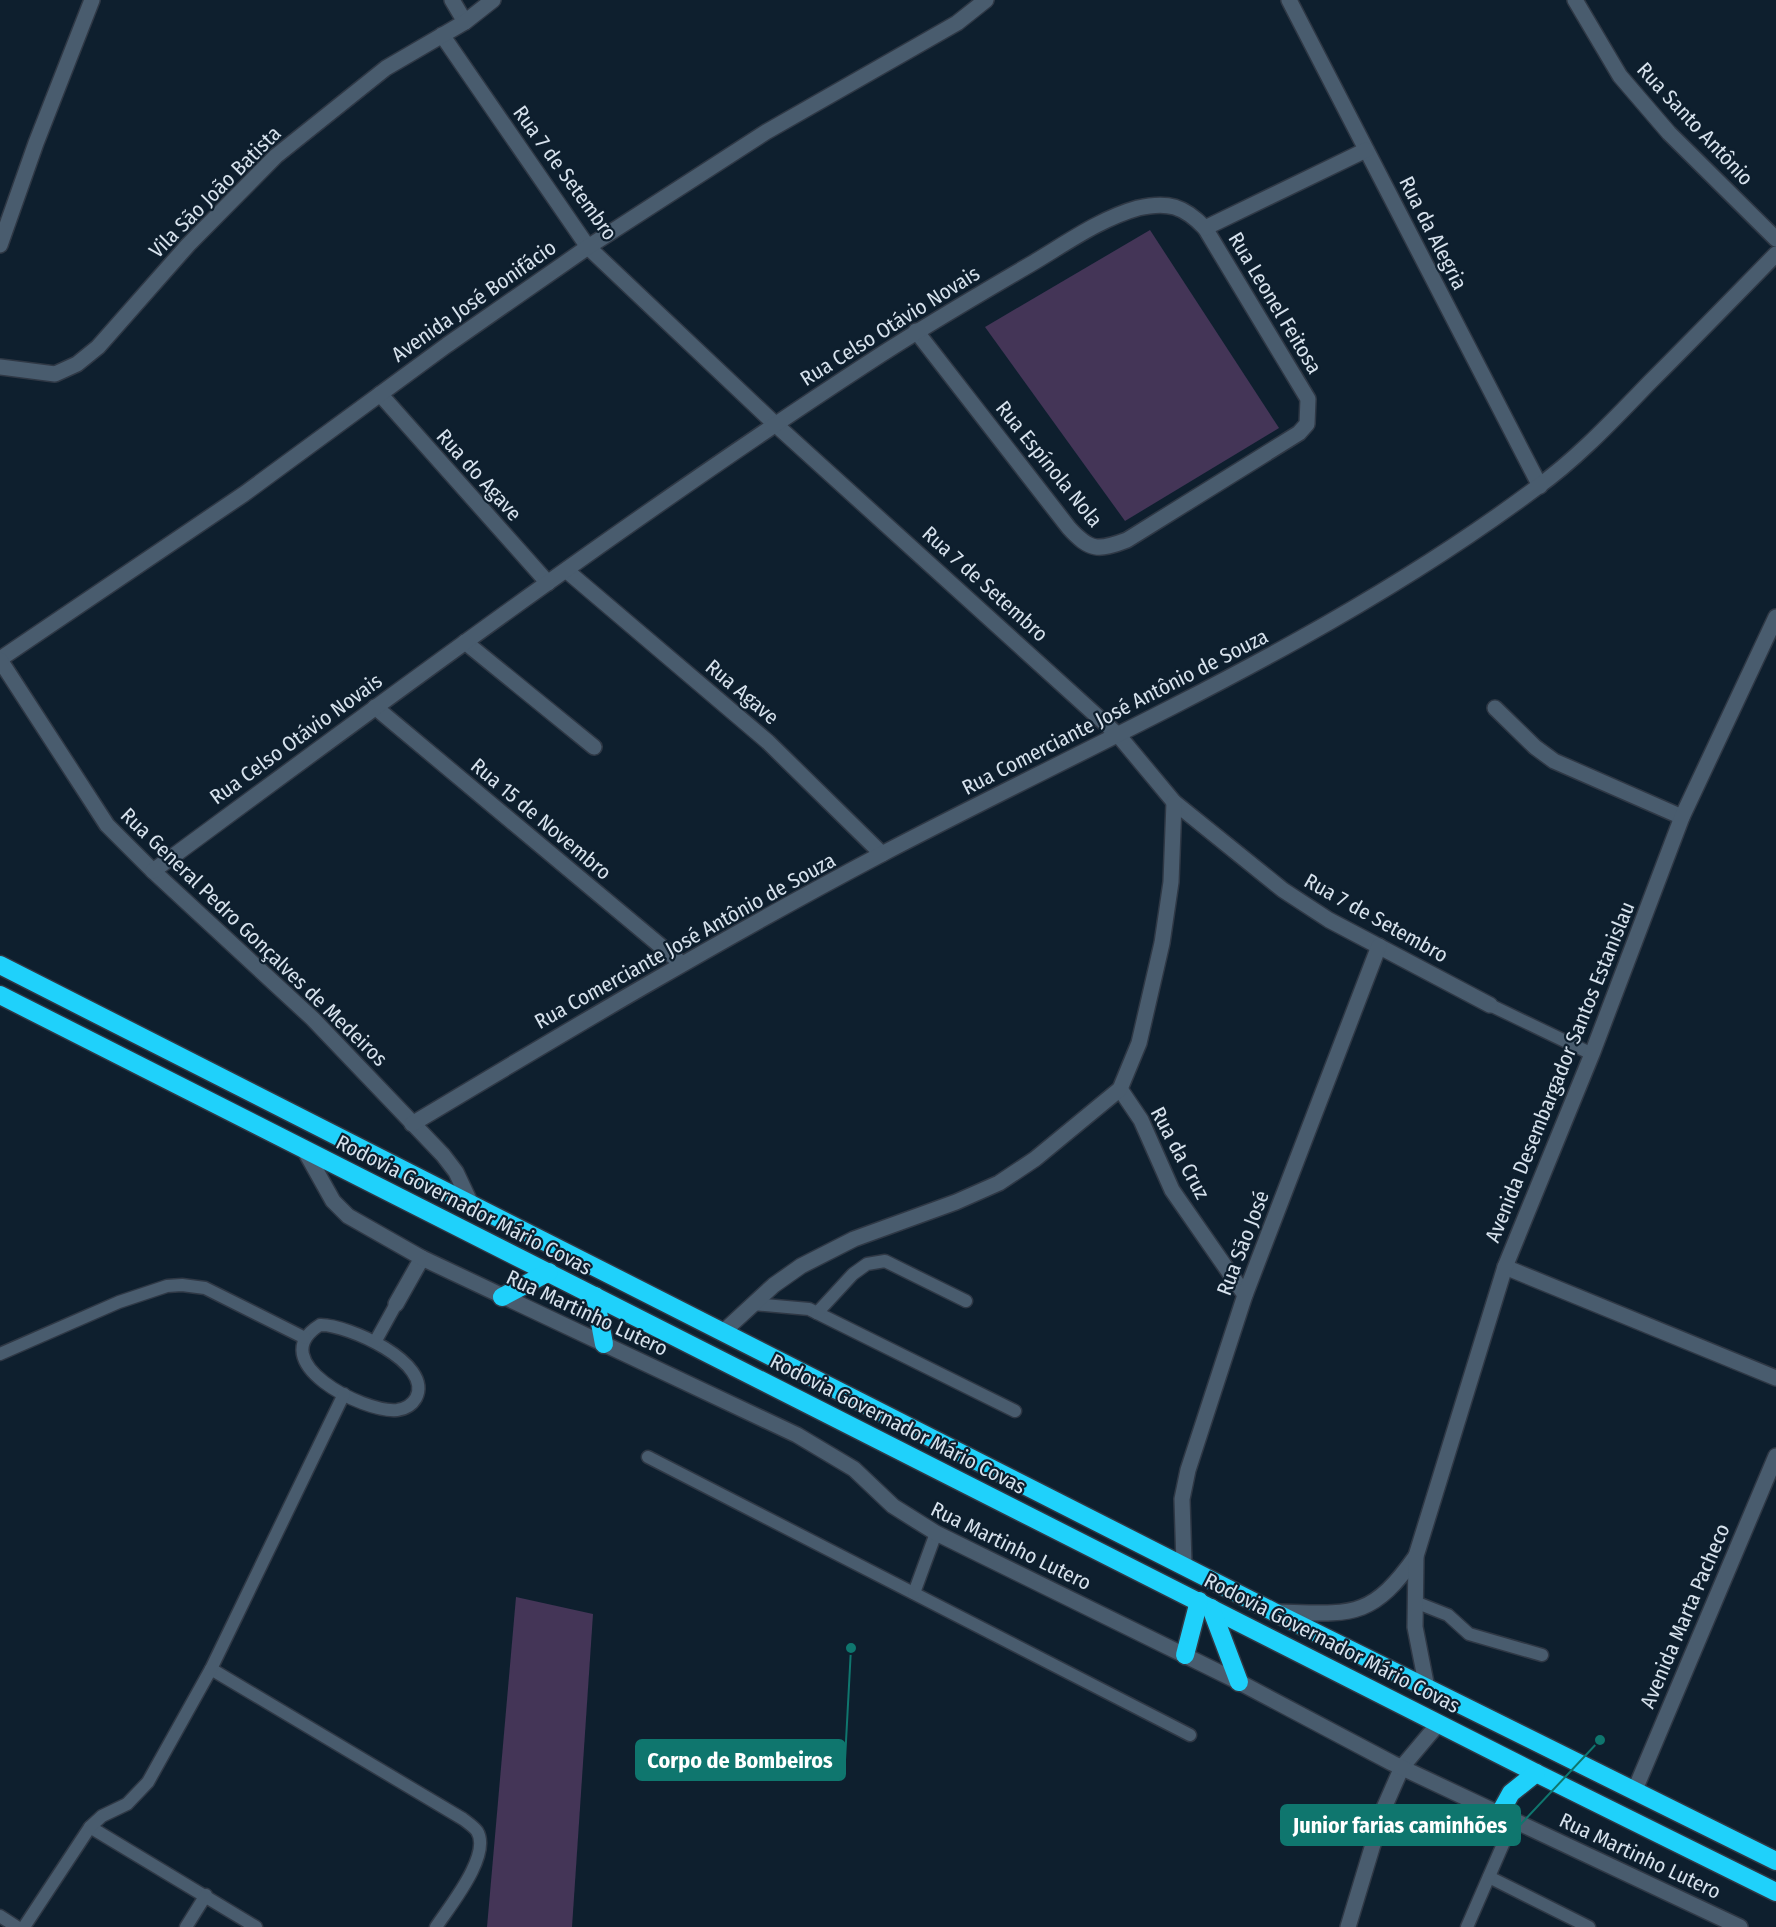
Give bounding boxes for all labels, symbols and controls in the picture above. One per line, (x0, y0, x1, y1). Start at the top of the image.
street label: Rua Santo Antônio (1631, 57, 1759, 191)
street label: Rua 7 de Setembro (507, 100, 623, 246)
street label: Vila São João Batista (144, 121, 286, 263)
street label: Rua da Alegria (1393, 172, 1473, 294)
street label: Rua Leonel Feitosa (1222, 227, 1328, 379)
street label: Avenida José Bonifácio (387, 234, 561, 368)
street label: Rua Celso Otávio Novais (796, 260, 985, 392)
street label: Rua Espínola Nola (990, 396, 1108, 532)
street label: Rua do Agave (431, 424, 527, 526)
street label: Rua 7 de Setembro (917, 521, 1053, 647)
street label: Rua Comerciante José Antônio de Souza (958, 623, 1272, 801)
street label: Rua Agave (700, 654, 784, 730)
street label: Rua Celso Otávio Novais (205, 668, 387, 810)
street label: Rua 15 de Novembro (465, 753, 617, 885)
street label: Rua General Pedro Gonçalves de Medeiros (115, 802, 393, 1072)
street label: Rua Comerciante José Antônio de Souza (530, 847, 840, 1035)
street label: Rua 7 de Setembro (1300, 868, 1452, 968)
street label: Avenida Desembargador Santos Estanislau (1480, 898, 1640, 1246)
street label: Rua da Cruz (1145, 1102, 1215, 1204)
street label: Rodovia Governador Mário Covas (332, 1129, 596, 1281)
street label: Rua São José (1211, 1187, 1275, 1299)
street label: Rua Martinho Lutero (502, 1264, 672, 1362)
street label: Rodovia Governador Mário Covas (766, 1348, 1030, 1500)
street label: Rua Martinho Lutero (927, 1496, 1095, 1596)
street label: Avenida Marta Pacheco (1634, 1520, 1736, 1712)
street label: Rodovia Governador Mário Covas (1200, 1567, 1464, 1719)
callout: Corpo de Bombeiros (636, 1740, 845, 1780)
text: Corpo de Bombeiros (647, 1747, 833, 1774)
callout: Junior farias caminhões (1281, 1805, 1520, 1845)
street label: Rua Martinho Lutero (1555, 1807, 1725, 1905)
text: Junior farias caminhões (1292, 1812, 1507, 1839)

